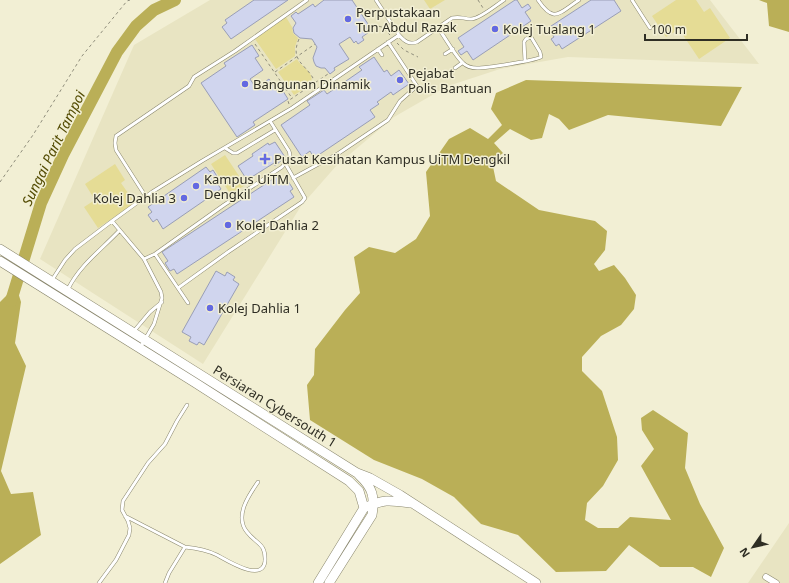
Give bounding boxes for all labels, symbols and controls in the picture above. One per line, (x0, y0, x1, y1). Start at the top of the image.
place label: Perpustakaan Tun Abdul Razak (356, 3, 457, 36)
marker: Perpustakaan Tun Abdul Razak (343, 14, 353, 24)
scale bar (645, 16, 747, 42)
place label: Kolej Tualang 1 (503, 20, 596, 38)
text: 100 m (651, 21, 686, 38)
marker: Kolej Tualang 1 (490, 24, 500, 34)
place label: Pejabat Polis Bantuan (408, 64, 492, 97)
place label: Bangunan Dinamik (253, 75, 370, 93)
marker: Pejabat Polis Bantuan (395, 75, 405, 85)
marker: Bangunan Dinamik (240, 79, 250, 89)
water label: Sungai Parit Tampoi (17, 87, 89, 209)
place label: Pusat Kesihatan Kampus UiTM Dengkil (274, 150, 510, 168)
marker: Pusat Kesihatan Kampus UiTM Dengkil (259, 153, 271, 165)
place label: Kampus UiTM Dengkil (204, 170, 289, 203)
marker: Kampus UiTM Dengkil (191, 181, 201, 191)
place label: Kolej Dahlia 3 (93, 189, 176, 207)
marker: Kolej Dahlia 3 (179, 193, 189, 203)
place label: Kolej Dahlia 2 (236, 216, 319, 234)
marker: Kolej Dahlia 2 (223, 220, 233, 230)
place label: Kolej Dahlia 1 (218, 299, 301, 317)
marker: Kolej Dahlia 1 (205, 303, 215, 313)
street label: Persiaran Cybersouth 1 (210, 361, 340, 451)
north arrow (733, 527, 773, 567)
text: N (736, 545, 753, 561)

